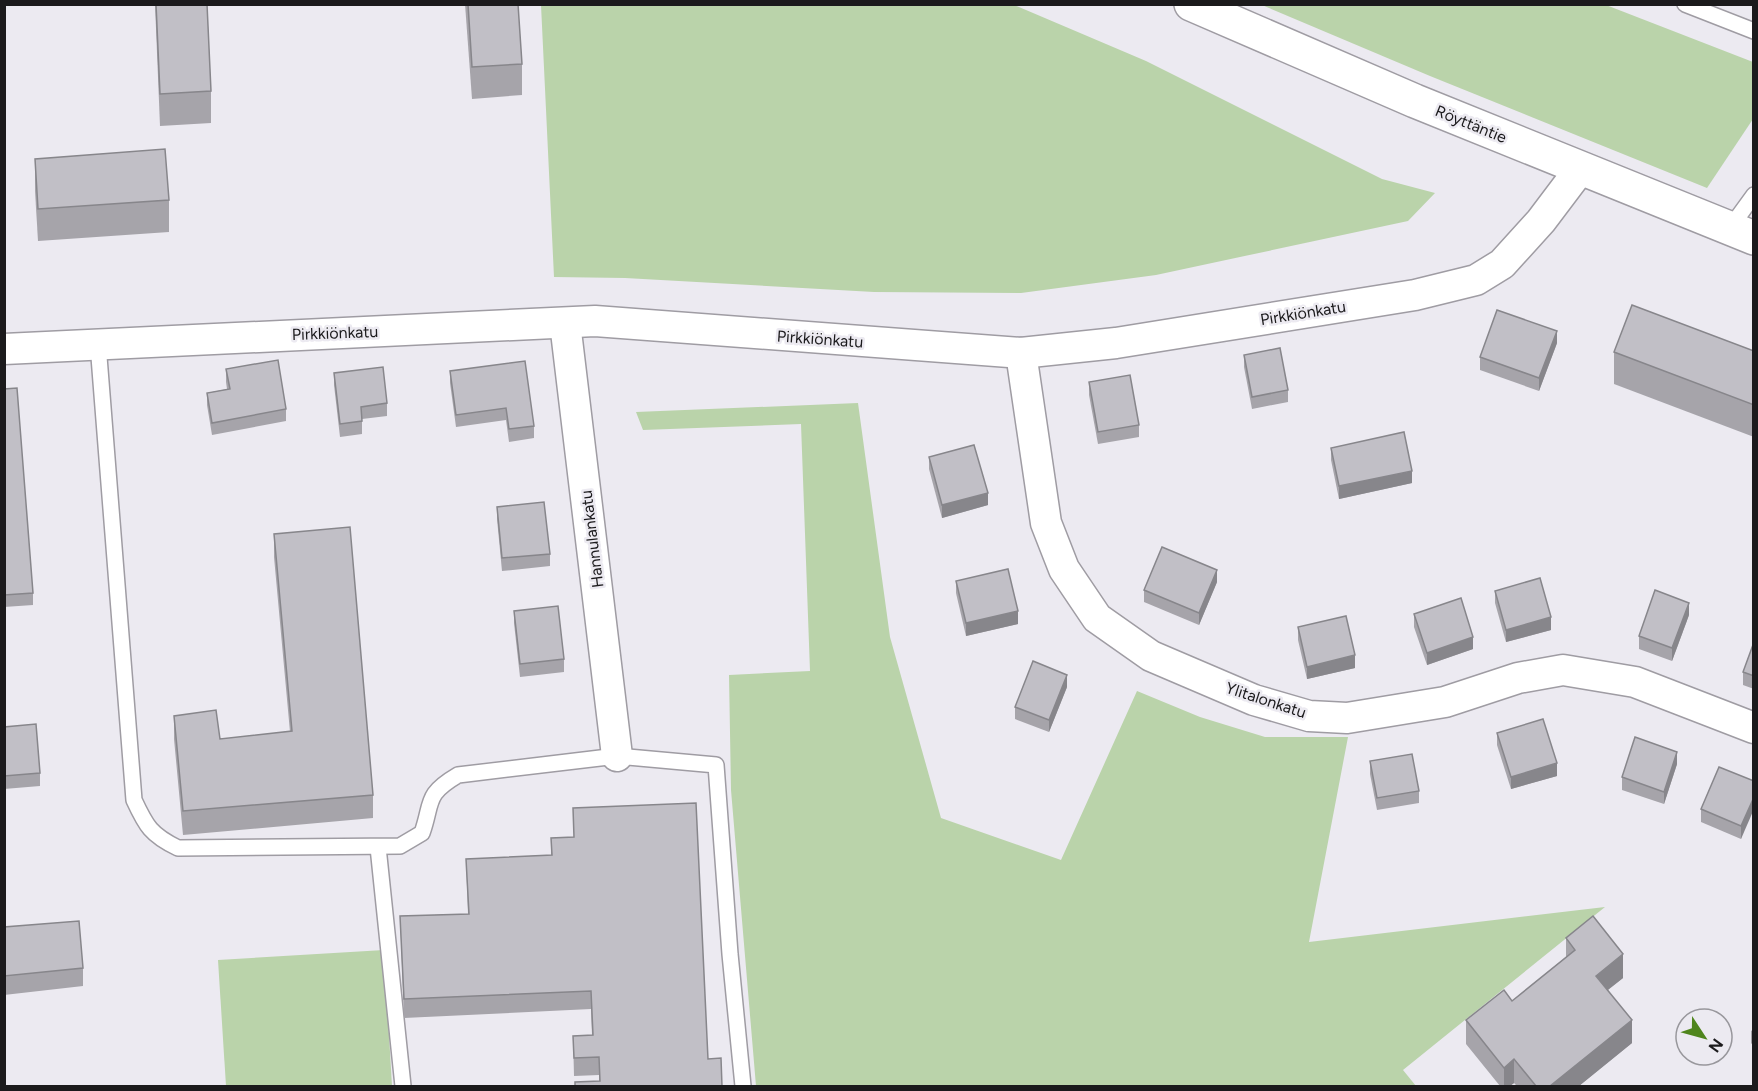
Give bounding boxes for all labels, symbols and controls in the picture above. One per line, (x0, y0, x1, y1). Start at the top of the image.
street label: Röyttäntie (1433, 101, 1510, 147)
street label: Pirkkiönkatu (1259, 297, 1347, 329)
street label: Pirkkiönkatu (291, 322, 379, 344)
street label: Pirkkiönkatu (776, 327, 864, 351)
street label: Hannulankatu (577, 489, 607, 589)
street label: Ylitalonkatu (1223, 678, 1309, 722)
north arrow (1674, 1007, 1734, 1067)
text: N (1704, 1035, 1727, 1056)

